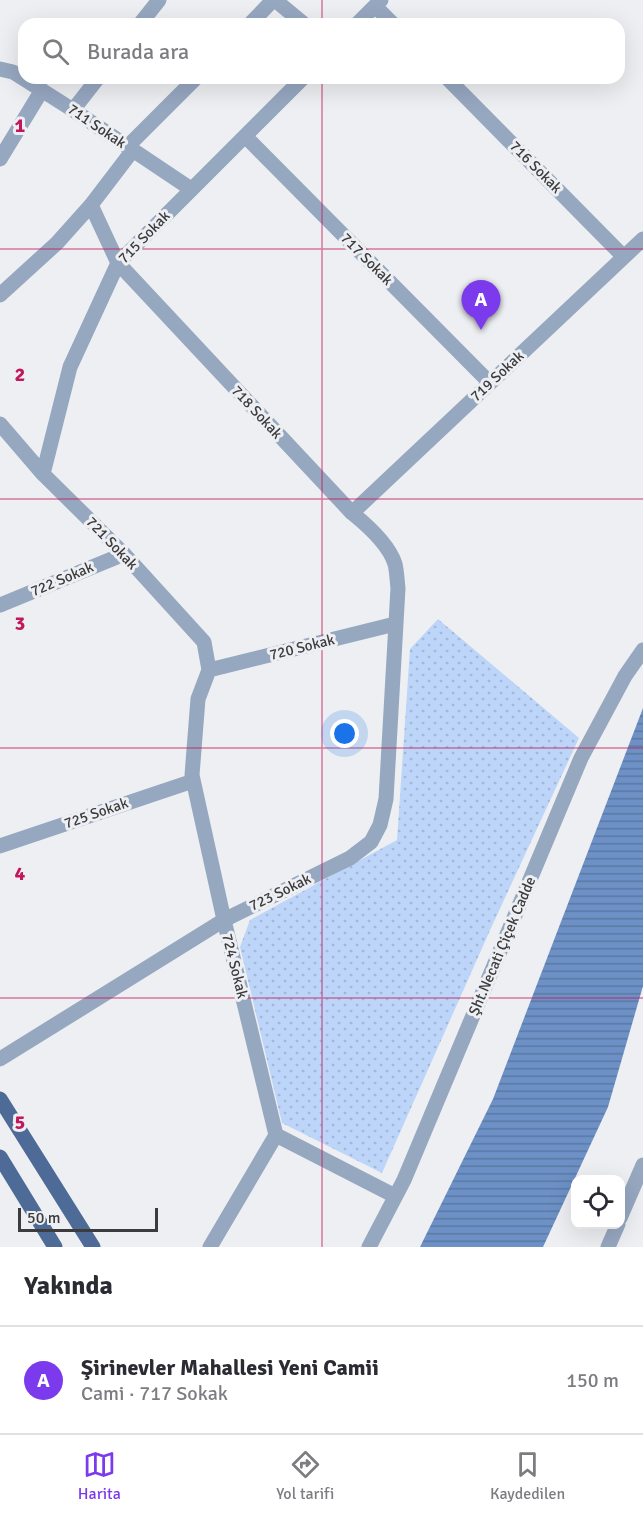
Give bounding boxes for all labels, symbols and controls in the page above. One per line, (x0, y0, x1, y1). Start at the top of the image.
search box (18, 18, 625, 84)
icon: search (39, 35, 72, 68)
text: Burada ara (87, 38, 189, 65)
street label: 711 Sokak (64, 100, 130, 152)
text: 1 (15, 113, 26, 138)
street label: 716 Sokak (506, 137, 566, 197)
street label: 715 Sokak (114, 207, 174, 267)
street label: 717 Sokak (337, 229, 397, 289)
pin: A (462, 280, 500, 330)
street label: 719 Sokak (467, 346, 528, 405)
text: 2 (15, 362, 25, 387)
street label: 718 Sokak (228, 382, 287, 443)
street label: 721 Sokak (82, 513, 142, 573)
street label: 722 Sokak (28, 558, 97, 600)
text: 3 (15, 611, 25, 636)
street label: 720 Sokak (268, 630, 337, 664)
your location (330, 719, 359, 748)
street label: 725 Sokak (62, 794, 131, 832)
text: 4 (15, 861, 26, 886)
street label: 723 Sokak (246, 869, 314, 915)
street label: Şht.Necati Çiçek Cadde (465, 874, 539, 1018)
street label: 724 Sokak (218, 932, 252, 1001)
text: 5 (15, 1110, 25, 1135)
map controls (571, 1175, 625, 1229)
button: locate (571, 1175, 625, 1229)
scale bar (18, 1205, 158, 1232)
text: 50 m (27, 1208, 61, 1228)
text: Yakında (24, 1270, 113, 1302)
text: Şirinevler Mahallesi Yeni Camii (81, 1354, 379, 1381)
text: A (37, 1368, 50, 1393)
text: 150 m (566, 1368, 619, 1393)
text: Cami · 717 Sokak (81, 1381, 228, 1406)
tab: Harita (78, 1448, 121, 1504)
tab: Yol tarifi (276, 1448, 334, 1504)
tab: Kaydedilen (490, 1448, 565, 1504)

